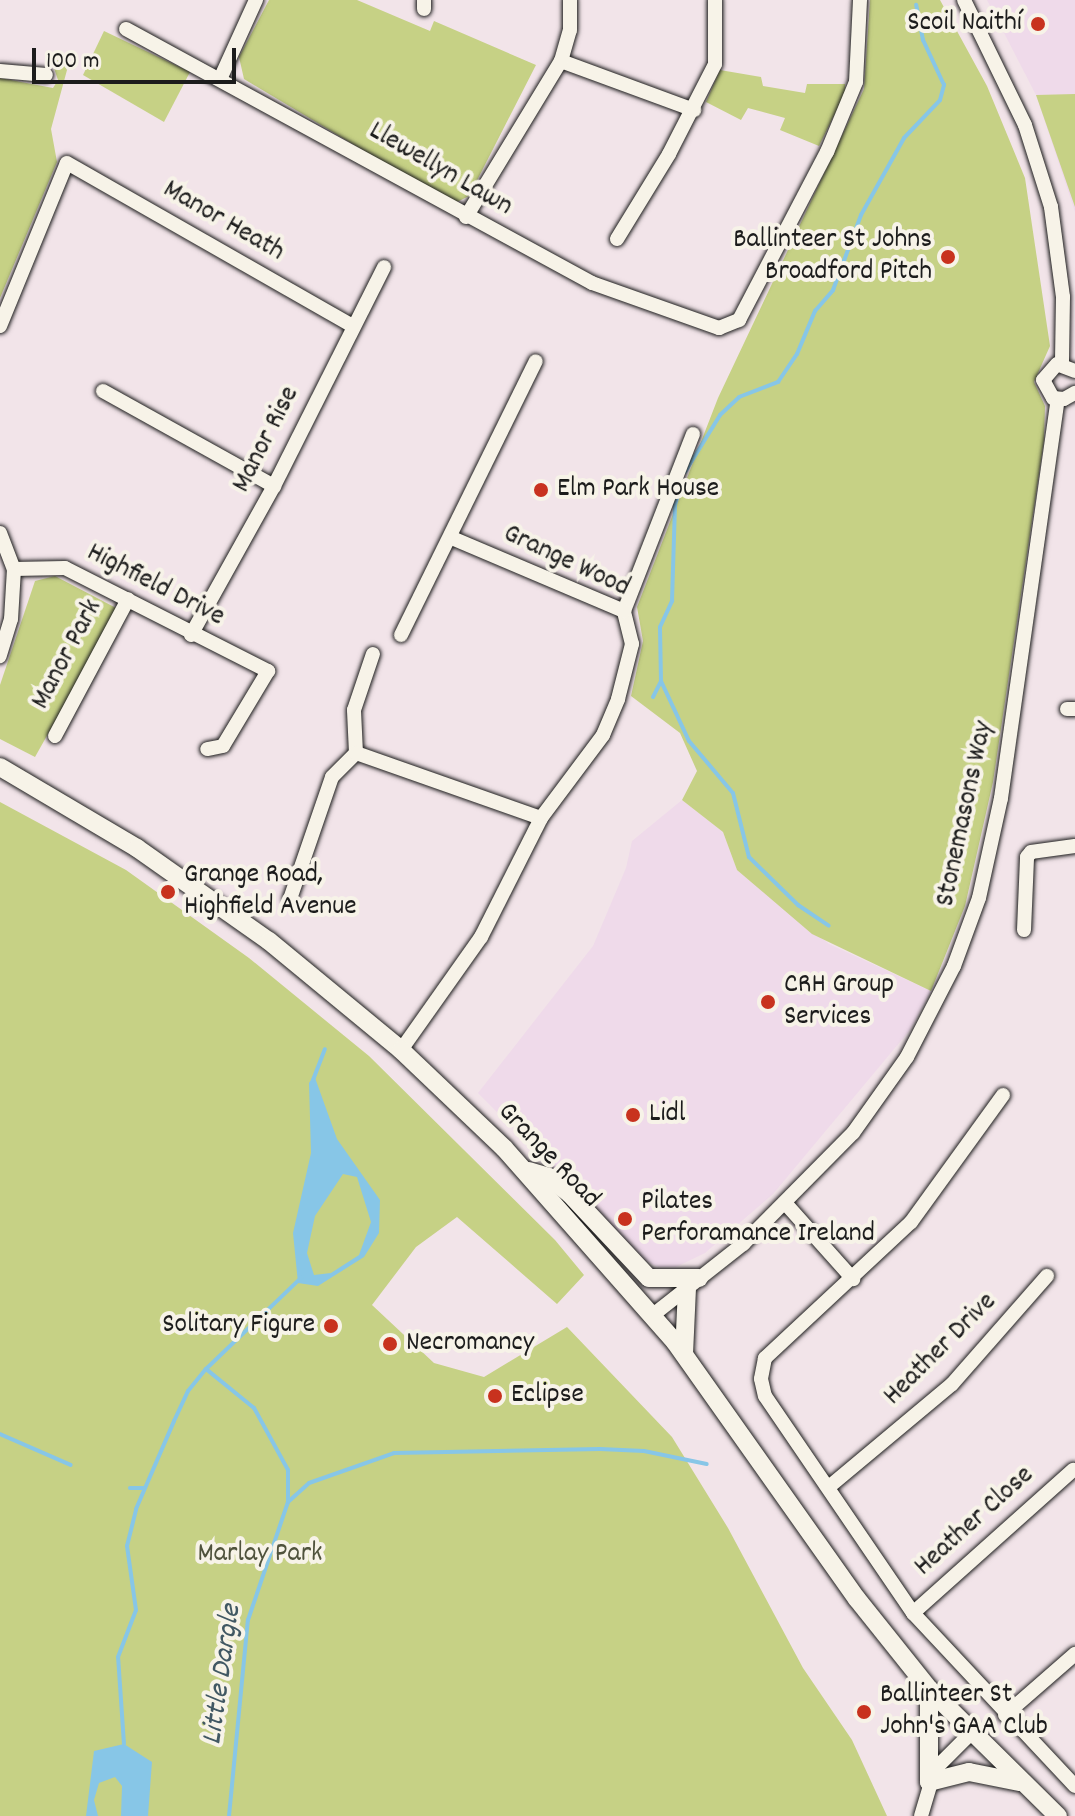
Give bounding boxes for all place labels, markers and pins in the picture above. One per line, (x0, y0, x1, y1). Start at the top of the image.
place label: Scoil Naithí (907, 7, 1022, 41)
marker: Scoil Naithí (1029, 15, 1047, 33)
place label: Ballinteer St Johns Broadford Pitch (733, 224, 932, 290)
marker: Ballinteer St Johns Broadford Pitch (939, 248, 957, 266)
place label: Elm Park House (557, 473, 719, 507)
marker: Elm Park House (532, 481, 550, 499)
place label: Grange Road, Highfield Avenue (184, 859, 357, 925)
marker: Grange Road, Highfield Avenue (159, 883, 177, 901)
place label: CRH Group Services (784, 969, 894, 1035)
marker: CRH Group Services (759, 993, 777, 1011)
place label: Lidl (649, 1098, 685, 1132)
marker: Lidl (624, 1106, 642, 1124)
place label: Pilates Perforamance Ireland (641, 1186, 875, 1252)
marker: Pilates Perforamance Ireland (616, 1210, 634, 1228)
place label: Solitary Figure (162, 1309, 315, 1343)
marker: Solitary Figure (322, 1317, 340, 1335)
place label: Necromancy (406, 1327, 534, 1361)
marker: Necromancy (381, 1335, 399, 1353)
place label: Eclipse (511, 1379, 584, 1413)
marker: Eclipse (486, 1387, 504, 1405)
place label: Ballinteer St John's GAA Club (880, 1679, 1048, 1745)
marker: Ballinteer St John's GAA Club (855, 1703, 873, 1721)

